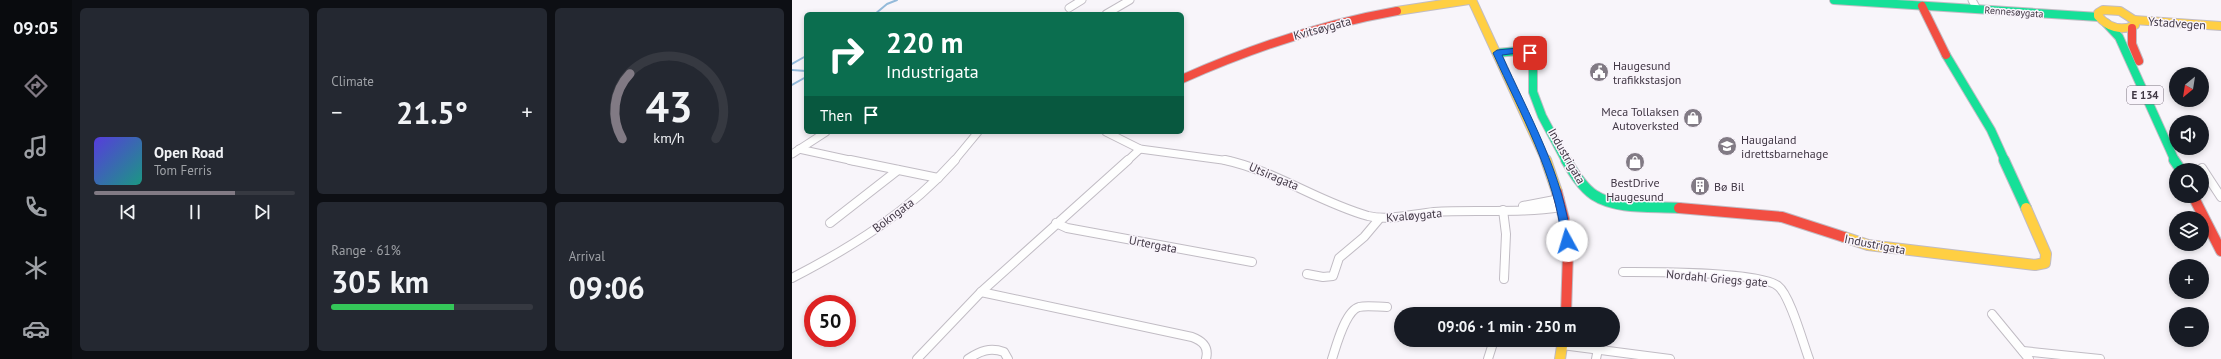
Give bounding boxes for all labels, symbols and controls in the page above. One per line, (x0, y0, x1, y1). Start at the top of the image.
street label: Rennesøygata (1984, 3, 2044, 21)
street label: Kvitsøygata (1292, 13, 1352, 43)
street label: Ystadvegen (2148, 13, 2206, 33)
text: 09:05 (13, 16, 59, 39)
text: 220 m (886, 24, 963, 61)
icon: right (820, 28, 872, 80)
pin (1513, 36, 1547, 70)
icon: arrive (1519, 42, 1541, 64)
place label: Haugesund trafikkstasjon (1613, 58, 1681, 87)
text: Industrigata (886, 60, 979, 83)
public building icon: Haugesund trafikkstasjon (1588, 61, 1610, 83)
north arrow (2169, 67, 2209, 107)
map controls (2169, 67, 2209, 347)
icon: directions (22, 72, 50, 100)
text: Climate (331, 73, 374, 90)
text: 43 (646, 80, 693, 133)
road number: E 134 (2127, 86, 2163, 104)
text: 21.5° (396, 93, 468, 132)
text: − (331, 98, 342, 126)
text: + (522, 98, 533, 126)
icon: arrive (860, 104, 882, 126)
place label: Meca Tollaksen Autoverksted (1601, 104, 1679, 133)
text: Then (820, 106, 852, 125)
shop icon: Meca Tollaksen Autoverksted (1682, 107, 1704, 129)
button: sound (2169, 115, 2209, 155)
street label: Industrigata (1545, 125, 1589, 187)
text: km/h (654, 127, 685, 146)
place label: Haugaland idrettsbarnehage (1741, 132, 1828, 161)
icon: music (22, 133, 50, 161)
school or university icon: Haugaland idrettsbarnehage (1716, 135, 1738, 157)
text: Open Road (154, 143, 224, 162)
shop icon: BestDrive Haugesund (1624, 151, 1646, 173)
street label: Utsiragata (1247, 159, 1301, 193)
text: Tom Ferris (154, 162, 212, 179)
button: search (2169, 163, 2209, 203)
place label: BestDrive Haugesund (1606, 175, 1664, 204)
building icon: Bø Bil (1689, 175, 1711, 197)
place label: Bø Bil (1714, 179, 1745, 194)
icon: phone (22, 193, 50, 221)
street label: Bokngata (869, 194, 917, 235)
icon: previous (117, 201, 139, 223)
icon: pause (184, 201, 206, 223)
icon: next (251, 201, 273, 223)
street label: Kvaløygata (1385, 205, 1443, 225)
button: layers (2169, 211, 2209, 251)
position arrow (1546, 220, 1588, 262)
street label: Industrigata (1843, 231, 1907, 257)
street label: Urtergata (1128, 232, 1178, 256)
text: Range · 61% (331, 242, 401, 259)
text: Arrival (569, 248, 605, 265)
icon: climate (22, 254, 50, 282)
button: + (2169, 259, 2209, 299)
text: 305 km (331, 262, 429, 301)
street label: Nordahl Griegs gate (1666, 266, 1768, 290)
text: 09:06 (569, 268, 645, 307)
speed limit sign: 50 (804, 295, 856, 347)
button: − (2169, 307, 2209, 347)
icon: car (22, 315, 50, 343)
text: 09:06 · 1 min · 250 m (1438, 317, 1576, 336)

